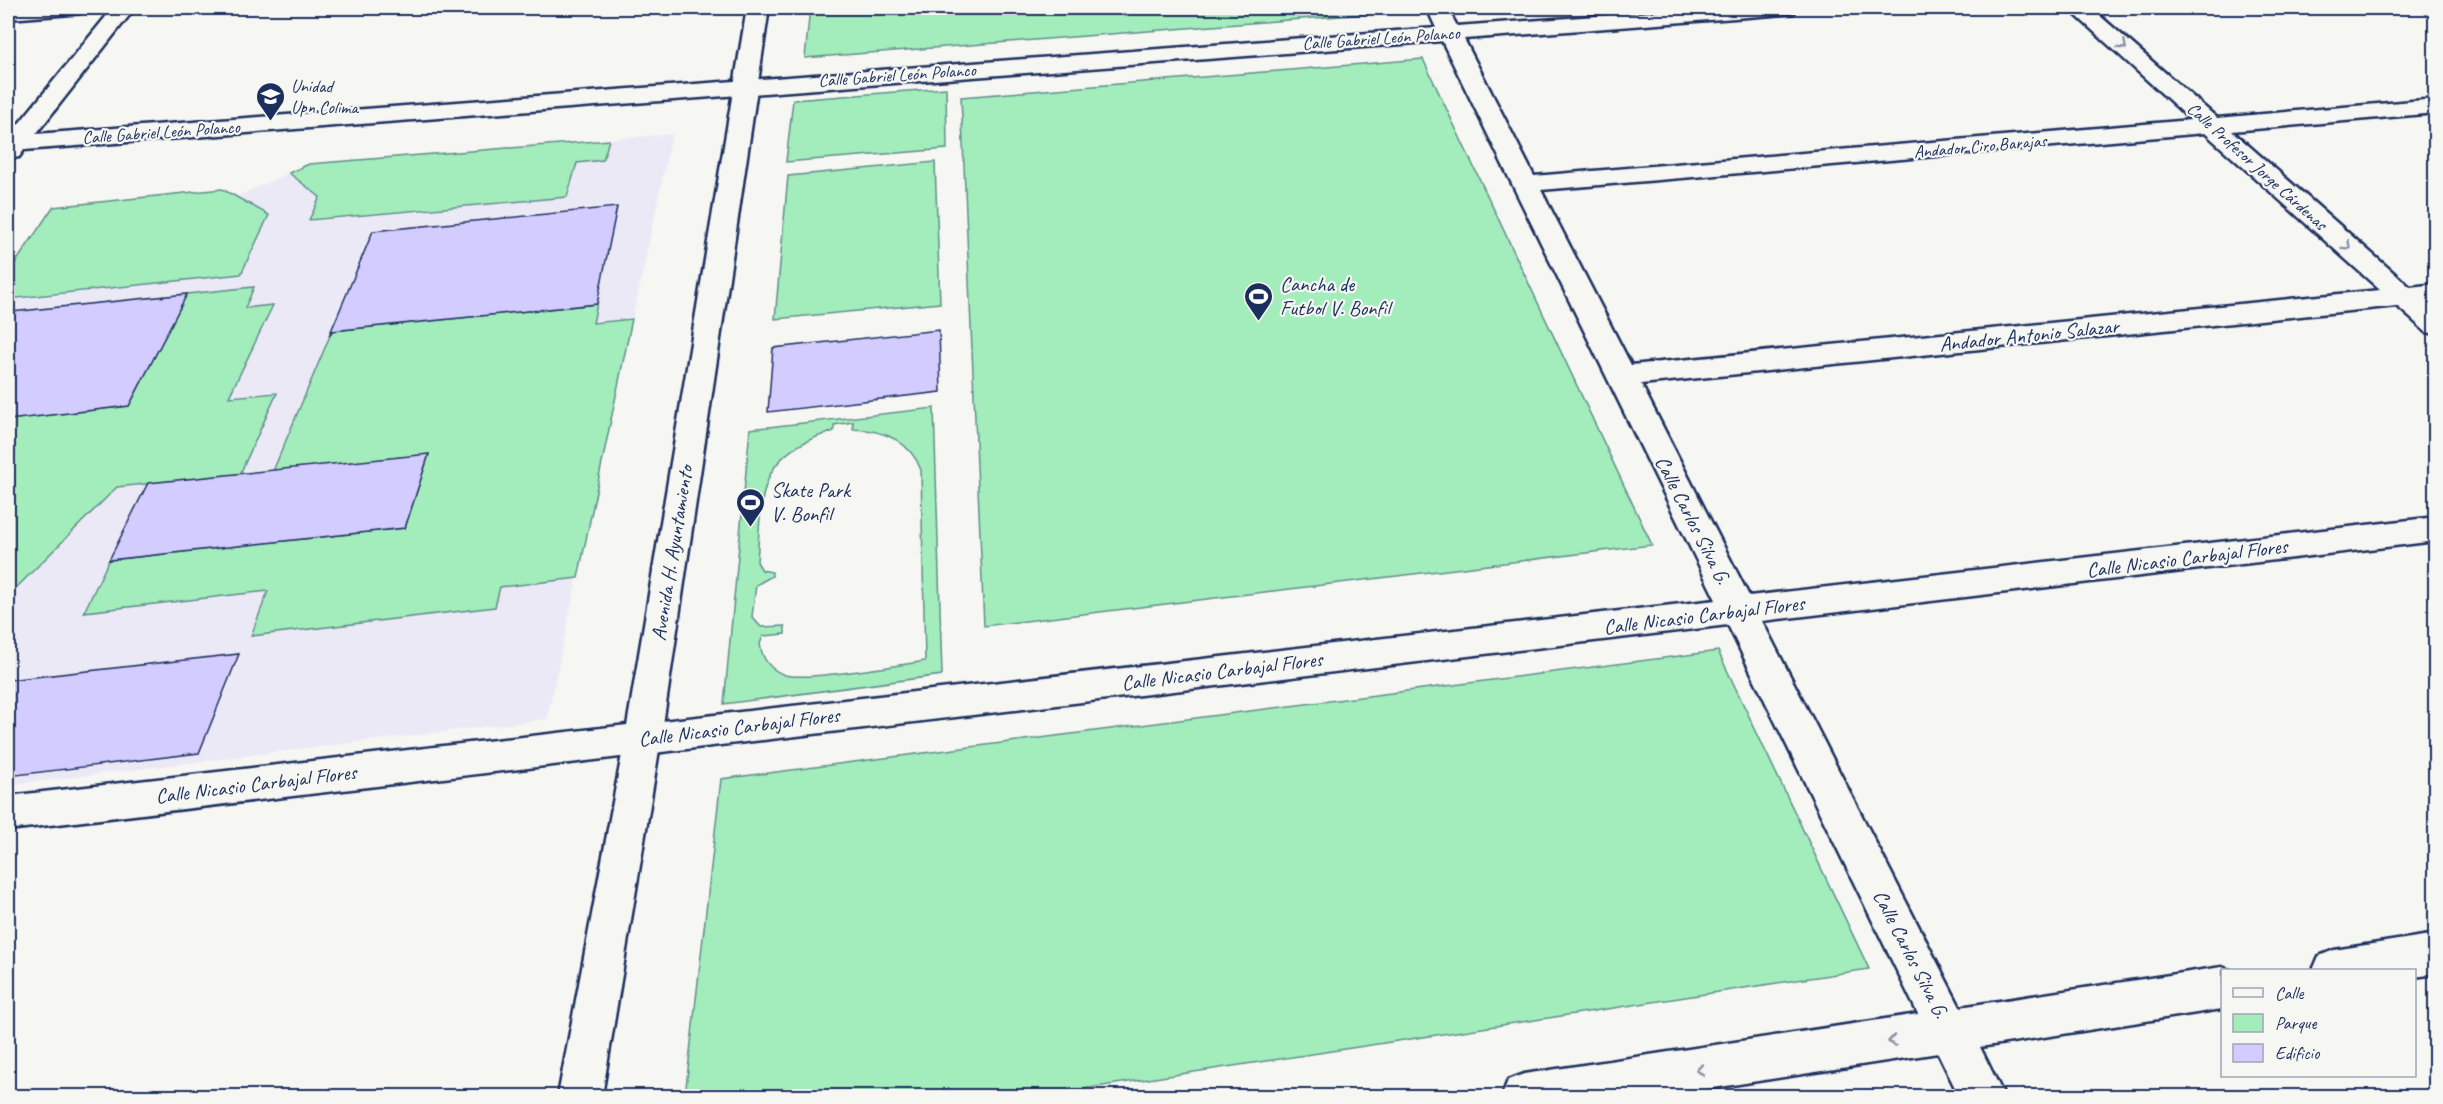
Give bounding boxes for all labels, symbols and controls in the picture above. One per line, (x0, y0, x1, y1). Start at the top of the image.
street label: Calle Gabriel León Polanco (1302, 21, 1462, 54)
one-way arrow (2116, 39, 2126, 50)
street label: Calle Gabriel León Polanco (818, 58, 978, 91)
place label: Unidad Upn Colima (291, 75, 359, 118)
school or university icon: Unidad Upn Colima (254, 80, 286, 122)
street label: Calle Profesor Jorge Cárdenas (2183, 97, 2333, 236)
street label: Calle Gabriel León Polanco (82, 115, 242, 148)
street label: Andador Ciro Barajas (1913, 129, 2049, 163)
one-way arrow (2340, 239, 2350, 250)
place label: Cancha de Futbol V. Bonfil (1280, 271, 1393, 321)
sports icon: Cancha de Futbol V. Bonfil (1243, 280, 1275, 322)
street label: Andador Antonio Salazar (1938, 312, 2122, 357)
street label: Calle Carlos Silva G. (1650, 451, 1737, 589)
street label: Avenida H. Ayuntamiento (645, 461, 699, 642)
place label: Skate Park V. Bonfil (771, 477, 852, 527)
sports icon: Skate Park V. Bonfil (734, 486, 766, 528)
street label: Calle Nicasio Carbajal Flores (2085, 533, 2291, 583)
street label: Calle Nicasio Carbajal Flores (1602, 590, 1808, 640)
street label: Calle Nicasio Carbajal Flores (1120, 646, 1326, 696)
street label: Calle Nicasio Carbajal Flores (637, 702, 843, 752)
street label: Calle Nicasio Carbajal Flores (154, 759, 360, 809)
street label: Calle Carlos Silva G. (1868, 885, 1955, 1023)
legend (2221, 969, 2416, 1077)
text: Calle (2275, 982, 2304, 1004)
text: Parque (2275, 1012, 2317, 1034)
one-way arrow (1888, 1034, 1898, 1047)
text: Edificio (2275, 1042, 2321, 1064)
one-way arrow (1695, 1064, 1704, 1076)

